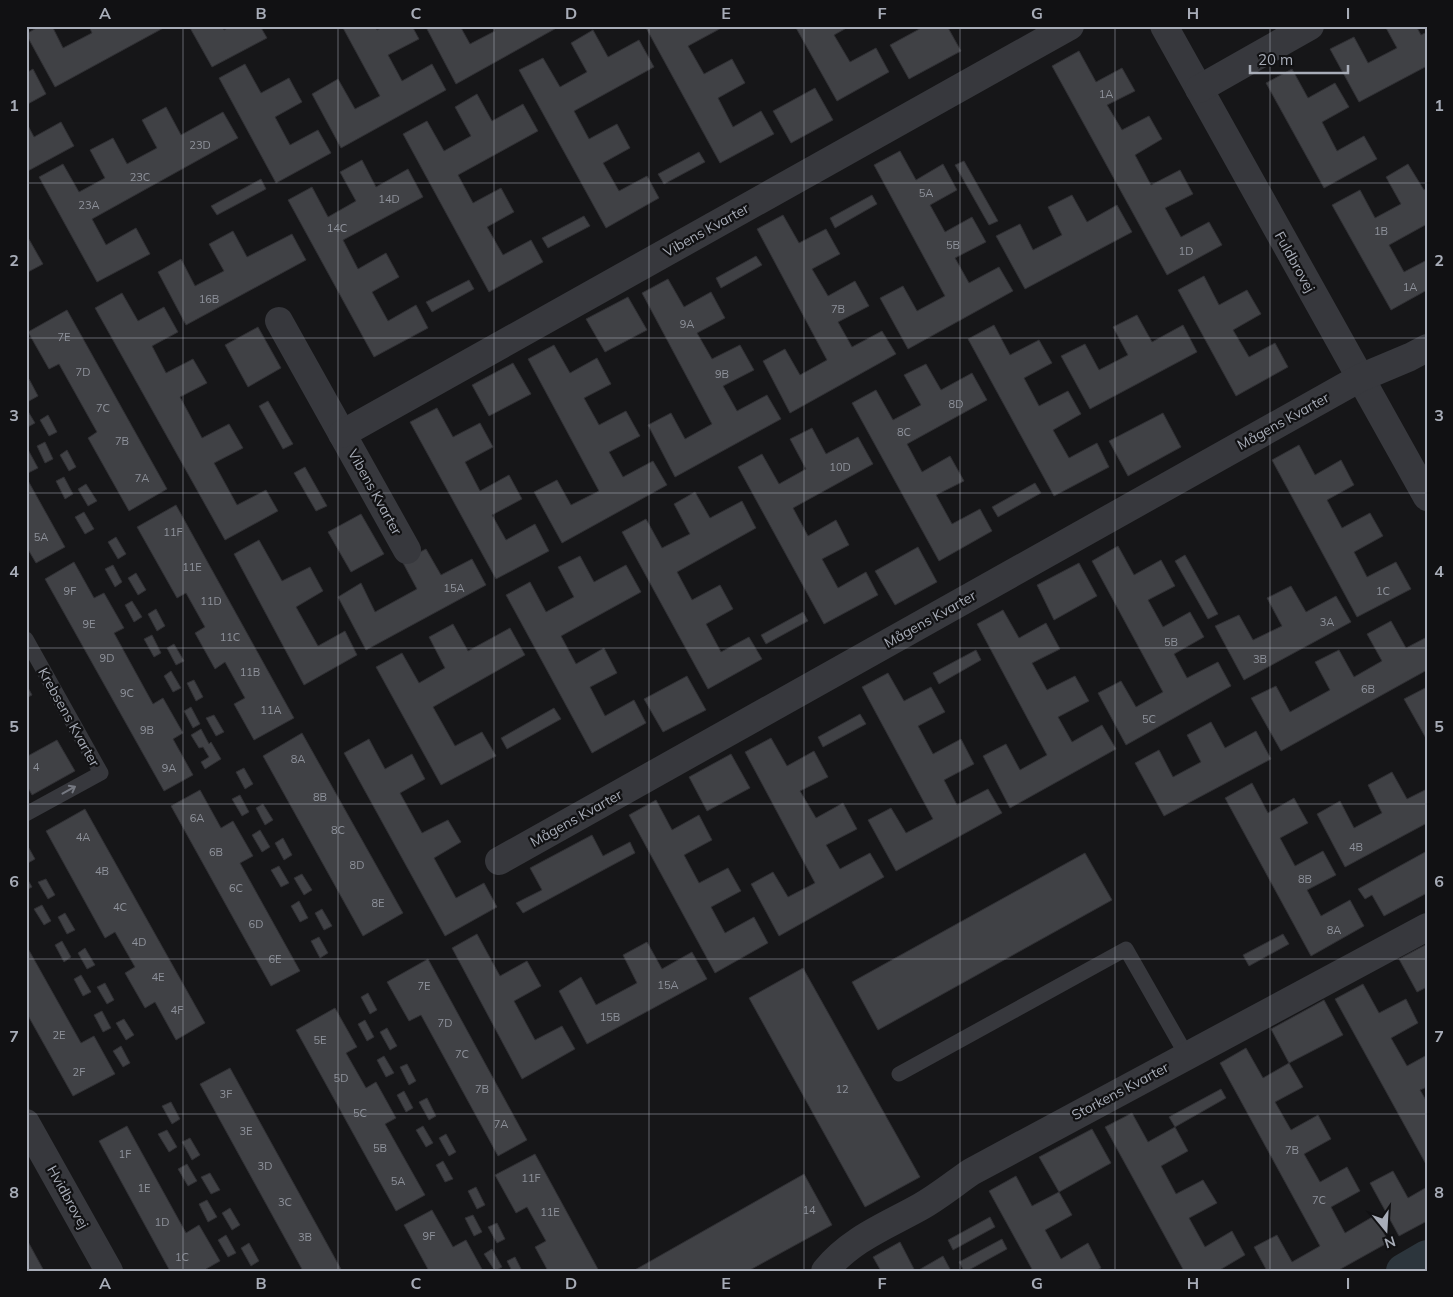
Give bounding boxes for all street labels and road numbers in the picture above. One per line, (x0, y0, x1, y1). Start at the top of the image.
street label: Vibens Kvarter (660, 199, 753, 261)
street label: Fuldbrovej (1271, 228, 1319, 296)
street label: Mågens Kvarter (1234, 388, 1333, 454)
street label: Vibens Kvarter (344, 446, 406, 539)
street label: Mågens Kvarter (881, 586, 980, 652)
street label: Krebsens Kvarter (34, 664, 104, 770)
street label: Mågens Kvarter (527, 785, 626, 851)
street label: Storkens Kvarter (1068, 1057, 1172, 1124)
street label: Hvidbrovej (43, 1162, 93, 1232)

